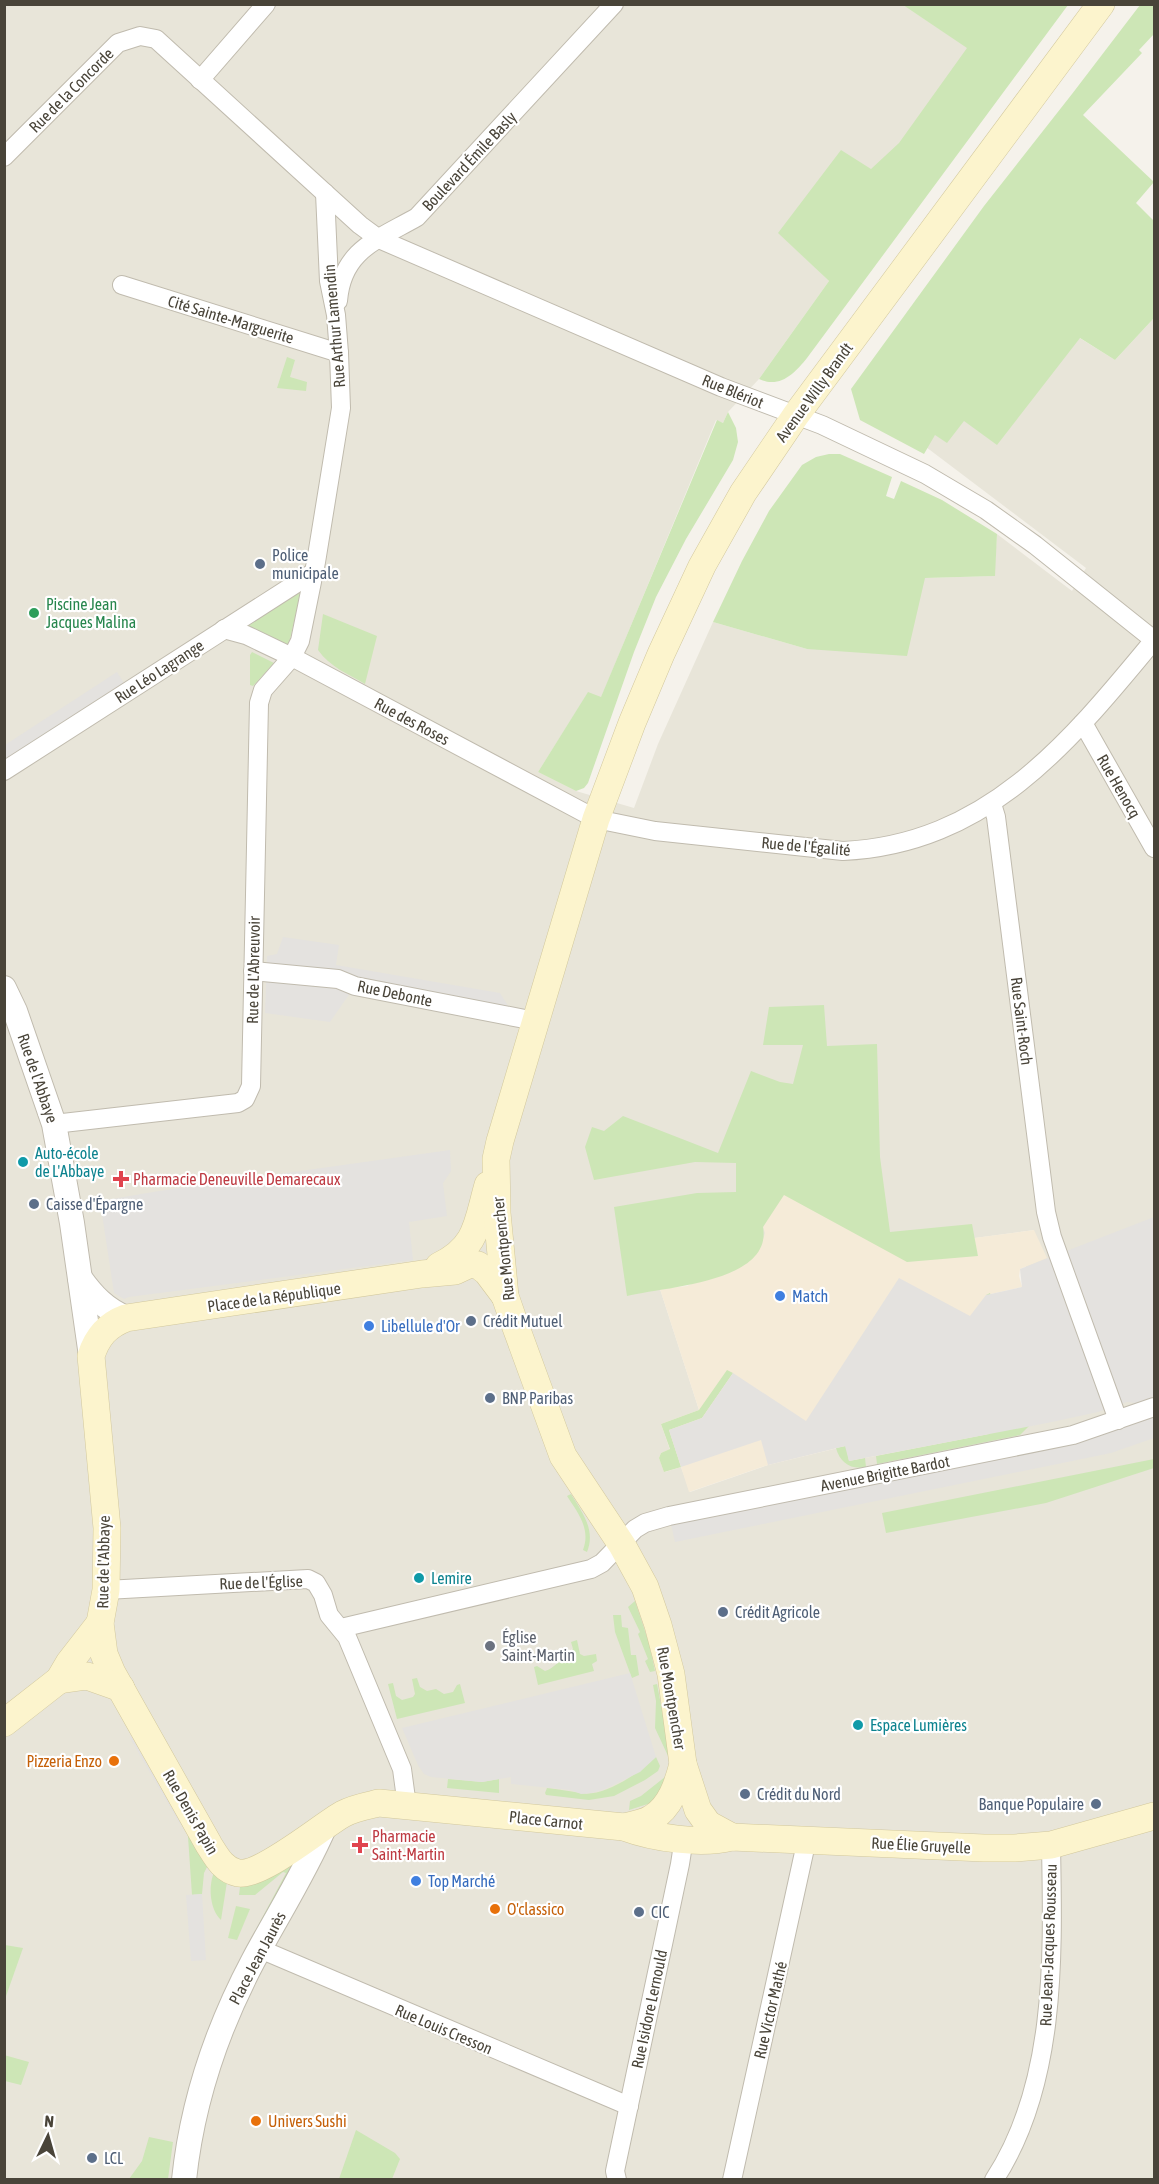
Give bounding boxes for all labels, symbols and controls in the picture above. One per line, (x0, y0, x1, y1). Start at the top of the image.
street label: Rue de la Concorde (25, 44, 117, 136)
street label: Boulevard Émile Basly (418, 107, 521, 215)
street label: Rue Arthur Lamendin (320, 264, 348, 388)
street label: Cité Sainte-Marguerite (166, 291, 296, 348)
street label: Avenue Willy Brandt (772, 339, 857, 446)
street label: Rue Blériot (700, 371, 767, 412)
place label: Police municipale (272, 546, 339, 583)
marker: Police municipale (253, 557, 267, 571)
place label: Piscine Jean Jacques Malina (46, 595, 136, 632)
marker: Piscine Jean Jacques Malina (27, 606, 41, 620)
street label: Rue Léo Lagrange (111, 636, 207, 707)
street label: Rue des Roses (372, 694, 453, 748)
street label: Rue Henocq (1093, 751, 1144, 822)
street label: Rue de l'Égalité (761, 833, 851, 860)
street label: Rue de L'Abreuvoir (243, 916, 263, 1024)
street label: Rue Debonte (356, 976, 434, 1010)
street label: Rue Saint-Roch (1008, 976, 1036, 1066)
street label: Rue de l'Abbaye (13, 1031, 62, 1125)
place label: Auto-école de L'Abbaye (35, 1144, 104, 1181)
marker: Auto-école de L'Abbaye (16, 1155, 30, 1169)
place label: Pharmacie Deneuville Demarecaux (133, 1170, 341, 1188)
marker: Pharmacie Deneuville Demarecaux (114, 1172, 128, 1186)
place label: Caisse d'Épargne (46, 1195, 143, 1214)
street label: Rue Montpencher (489, 1196, 518, 1302)
marker: Caisse d'Épargne (27, 1197, 41, 1211)
street label: Place de la République (206, 1279, 342, 1316)
place label: Match (792, 1287, 828, 1305)
marker: Match (773, 1289, 787, 1303)
place label: Crédit Mutuel (483, 1312, 563, 1330)
marker: Crédit Mutuel (464, 1314, 478, 1328)
place label: Libellule d'Or (381, 1317, 460, 1335)
marker: Libellule d'Or (362, 1319, 376, 1333)
place label: BNP Paribas (502, 1389, 573, 1407)
marker: BNP Paribas (483, 1391, 497, 1405)
street label: Avenue Brigitte Bardot (819, 1452, 952, 1495)
street label: Rue de l'Abbaye (93, 1515, 114, 1609)
place label: Lemire (431, 1569, 472, 1587)
marker: Lemire (412, 1571, 426, 1585)
street label: Rue de l'Église (219, 1572, 303, 1593)
place label: Crédit Agricole (735, 1603, 820, 1622)
marker: Crédit Agricole (716, 1605, 730, 1619)
place label: Église Saint-Martin (502, 1628, 575, 1664)
marker: Église Saint-Martin (483, 1639, 497, 1653)
street label: Rue Montpencher (653, 1645, 690, 1751)
place label: Espace Lumières (870, 1716, 967, 1735)
marker: Espace Lumières (851, 1718, 865, 1732)
place label: Pizzeria Enzo (26, 1752, 102, 1770)
marker: Pizzeria Enzo (107, 1754, 121, 1768)
street label: Rue Denis Papin (159, 1766, 222, 1858)
place label: Crédit du Nord (757, 1785, 841, 1803)
marker: Crédit du Nord (738, 1787, 752, 1801)
place label: Banque Populaire (979, 1795, 1084, 1814)
marker: Banque Populaire (1089, 1797, 1103, 1811)
street label: Place Carnot (508, 1807, 584, 1833)
place label: Pharmacie Saint-Martin (372, 1827, 445, 1863)
street label: Rue Élie Gruyelle (871, 1833, 971, 1858)
marker: Pharmacie Saint-Martin (353, 1838, 367, 1852)
street label: Rue Jean-Jacques Rousseau (1036, 1863, 1061, 2027)
place label: Top Marché (428, 1872, 495, 1891)
marker: Top Marché (409, 1874, 423, 1888)
place label: O'classico (507, 1900, 564, 1918)
marker: O'classico (488, 1902, 502, 1916)
place label: CIC (651, 1903, 669, 1921)
marker: CIC (632, 1905, 646, 1919)
street label: Place Jean Jaurès (225, 1908, 289, 2008)
street label: Rue Isidore Lernould (628, 1948, 670, 2070)
street label: Rue Victor Mathé (750, 1960, 790, 2060)
street label: Rue Louis Cresson (393, 2000, 495, 2058)
north arrow (18, 2106, 78, 2166)
text: N (44, 2112, 55, 2130)
place label: Univers Sushi (268, 2112, 347, 2130)
marker: Univers Sushi (249, 2114, 263, 2128)
place label: LCL (104, 2149, 124, 2167)
marker: LCL (85, 2151, 99, 2165)

